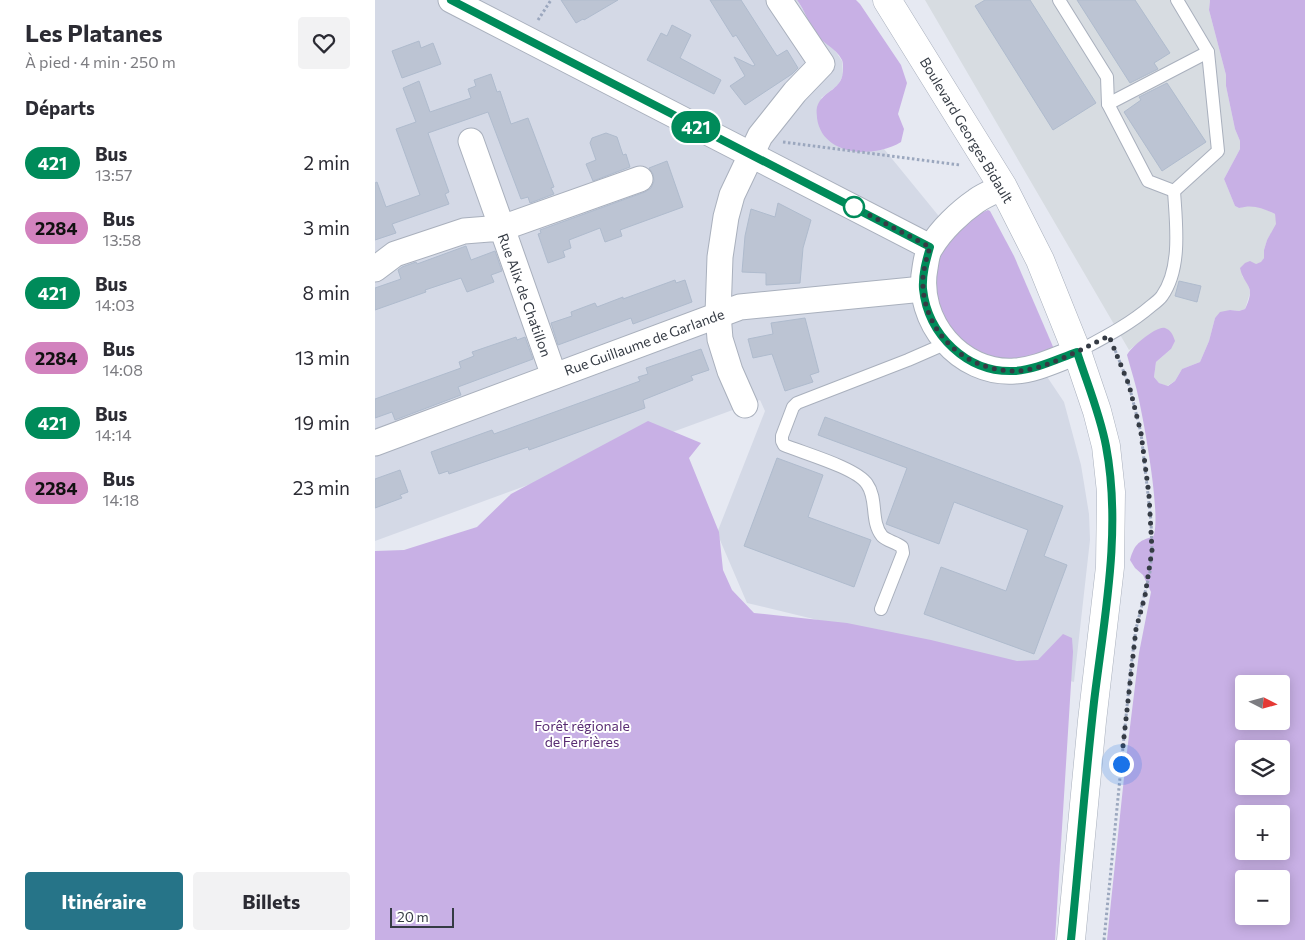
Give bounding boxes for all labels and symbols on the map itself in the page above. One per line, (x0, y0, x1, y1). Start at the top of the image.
street label: Boulevard Georges Bidault (917, 54, 1017, 206)
line badge: 421 (667, 111, 725, 143)
unlabelled marker (843, 196, 865, 218)
street label: Rue Alix de Chatillon (495, 231, 555, 359)
street label: Rue Guillaume de Garlande (562, 305, 726, 379)
north arrow (1235, 675, 1290, 730)
park label: Forêt régionale de Ferrières (534, 717, 630, 750)
your location (1109, 752, 1134, 777)
scale bar (390, 905, 454, 928)

